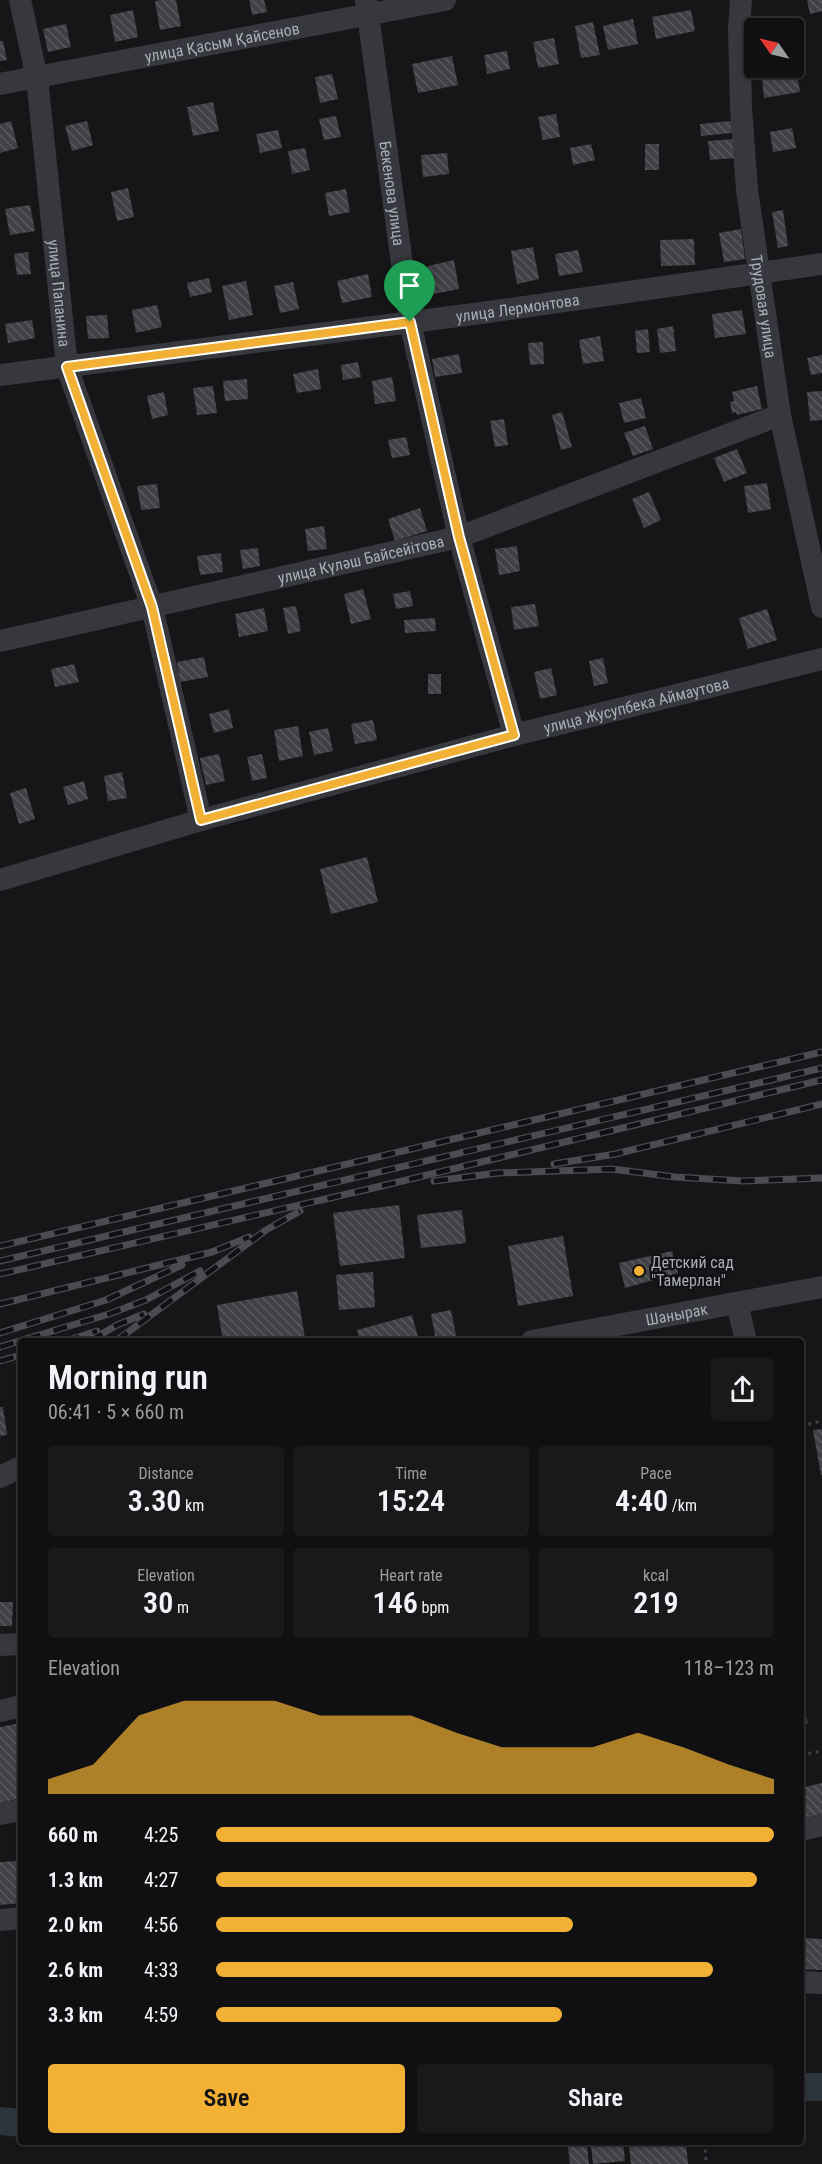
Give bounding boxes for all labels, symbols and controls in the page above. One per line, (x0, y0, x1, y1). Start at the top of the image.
street label: улица Қасым Қайсенов (143, 18, 301, 66)
north arrow (744, 18, 804, 78)
map controls (744, 18, 804, 78)
street label: Бекенова улица (376, 140, 409, 247)
street label: улица Папанина (44, 238, 74, 348)
street label: Трудовая улица (747, 254, 781, 359)
pin (384, 260, 435, 322)
icon: arrive (393, 269, 426, 302)
street label: улица Лермонтова (455, 290, 581, 326)
street label: улица Күләш Байсейітова (276, 531, 446, 587)
street label: улица Жусупбека Аймаутова (542, 673, 731, 737)
place label: Детский сад "Тамерлан" (651, 1253, 734, 1290)
marker: Детский сад "Тамерлан" (632, 1264, 646, 1278)
street label: Шанырак (644, 1299, 710, 1329)
text: Morning run (48, 1358, 208, 1397)
button: share (711, 1358, 774, 1421)
text: 06:41 · 5 × 660 m (48, 1400, 184, 1424)
text: Distance (138, 1464, 194, 1483)
text: Time (395, 1464, 427, 1483)
text: Pace (640, 1464, 672, 1483)
text: 3.30 (128, 1483, 181, 1518)
text: 15:24 (377, 1483, 445, 1518)
text: 4:40 (615, 1483, 668, 1518)
text: km (181, 1496, 204, 1515)
text: /km (668, 1496, 697, 1515)
text: Elevation (137, 1566, 195, 1585)
text: Heart rate (379, 1566, 443, 1585)
text: kcal (643, 1566, 669, 1585)
text: 30 (143, 1585, 173, 1620)
text: 146 (373, 1585, 418, 1620)
text: 219 (633, 1585, 679, 1620)
text: m (173, 1598, 189, 1617)
text: bpm (418, 1598, 449, 1617)
text: Elevation (48, 1656, 120, 1680)
text: 118–123 m (684, 1656, 774, 1680)
text: 660 m (48, 1823, 98, 1847)
text: 4:25 (144, 1823, 178, 1847)
text: 1.3 km (48, 1868, 103, 1892)
text: 4:27 (144, 1868, 178, 1892)
text: 2.0 km (48, 1913, 103, 1937)
text: 4:56 (144, 1913, 178, 1937)
text: 2.6 km (48, 1958, 103, 1982)
text: 4:33 (144, 1958, 178, 1982)
text: 3.3 km (48, 2003, 103, 2027)
text: 4:59 (144, 2003, 178, 2027)
button: Save (48, 2064, 405, 2133)
button: Share (417, 2064, 774, 2133)

